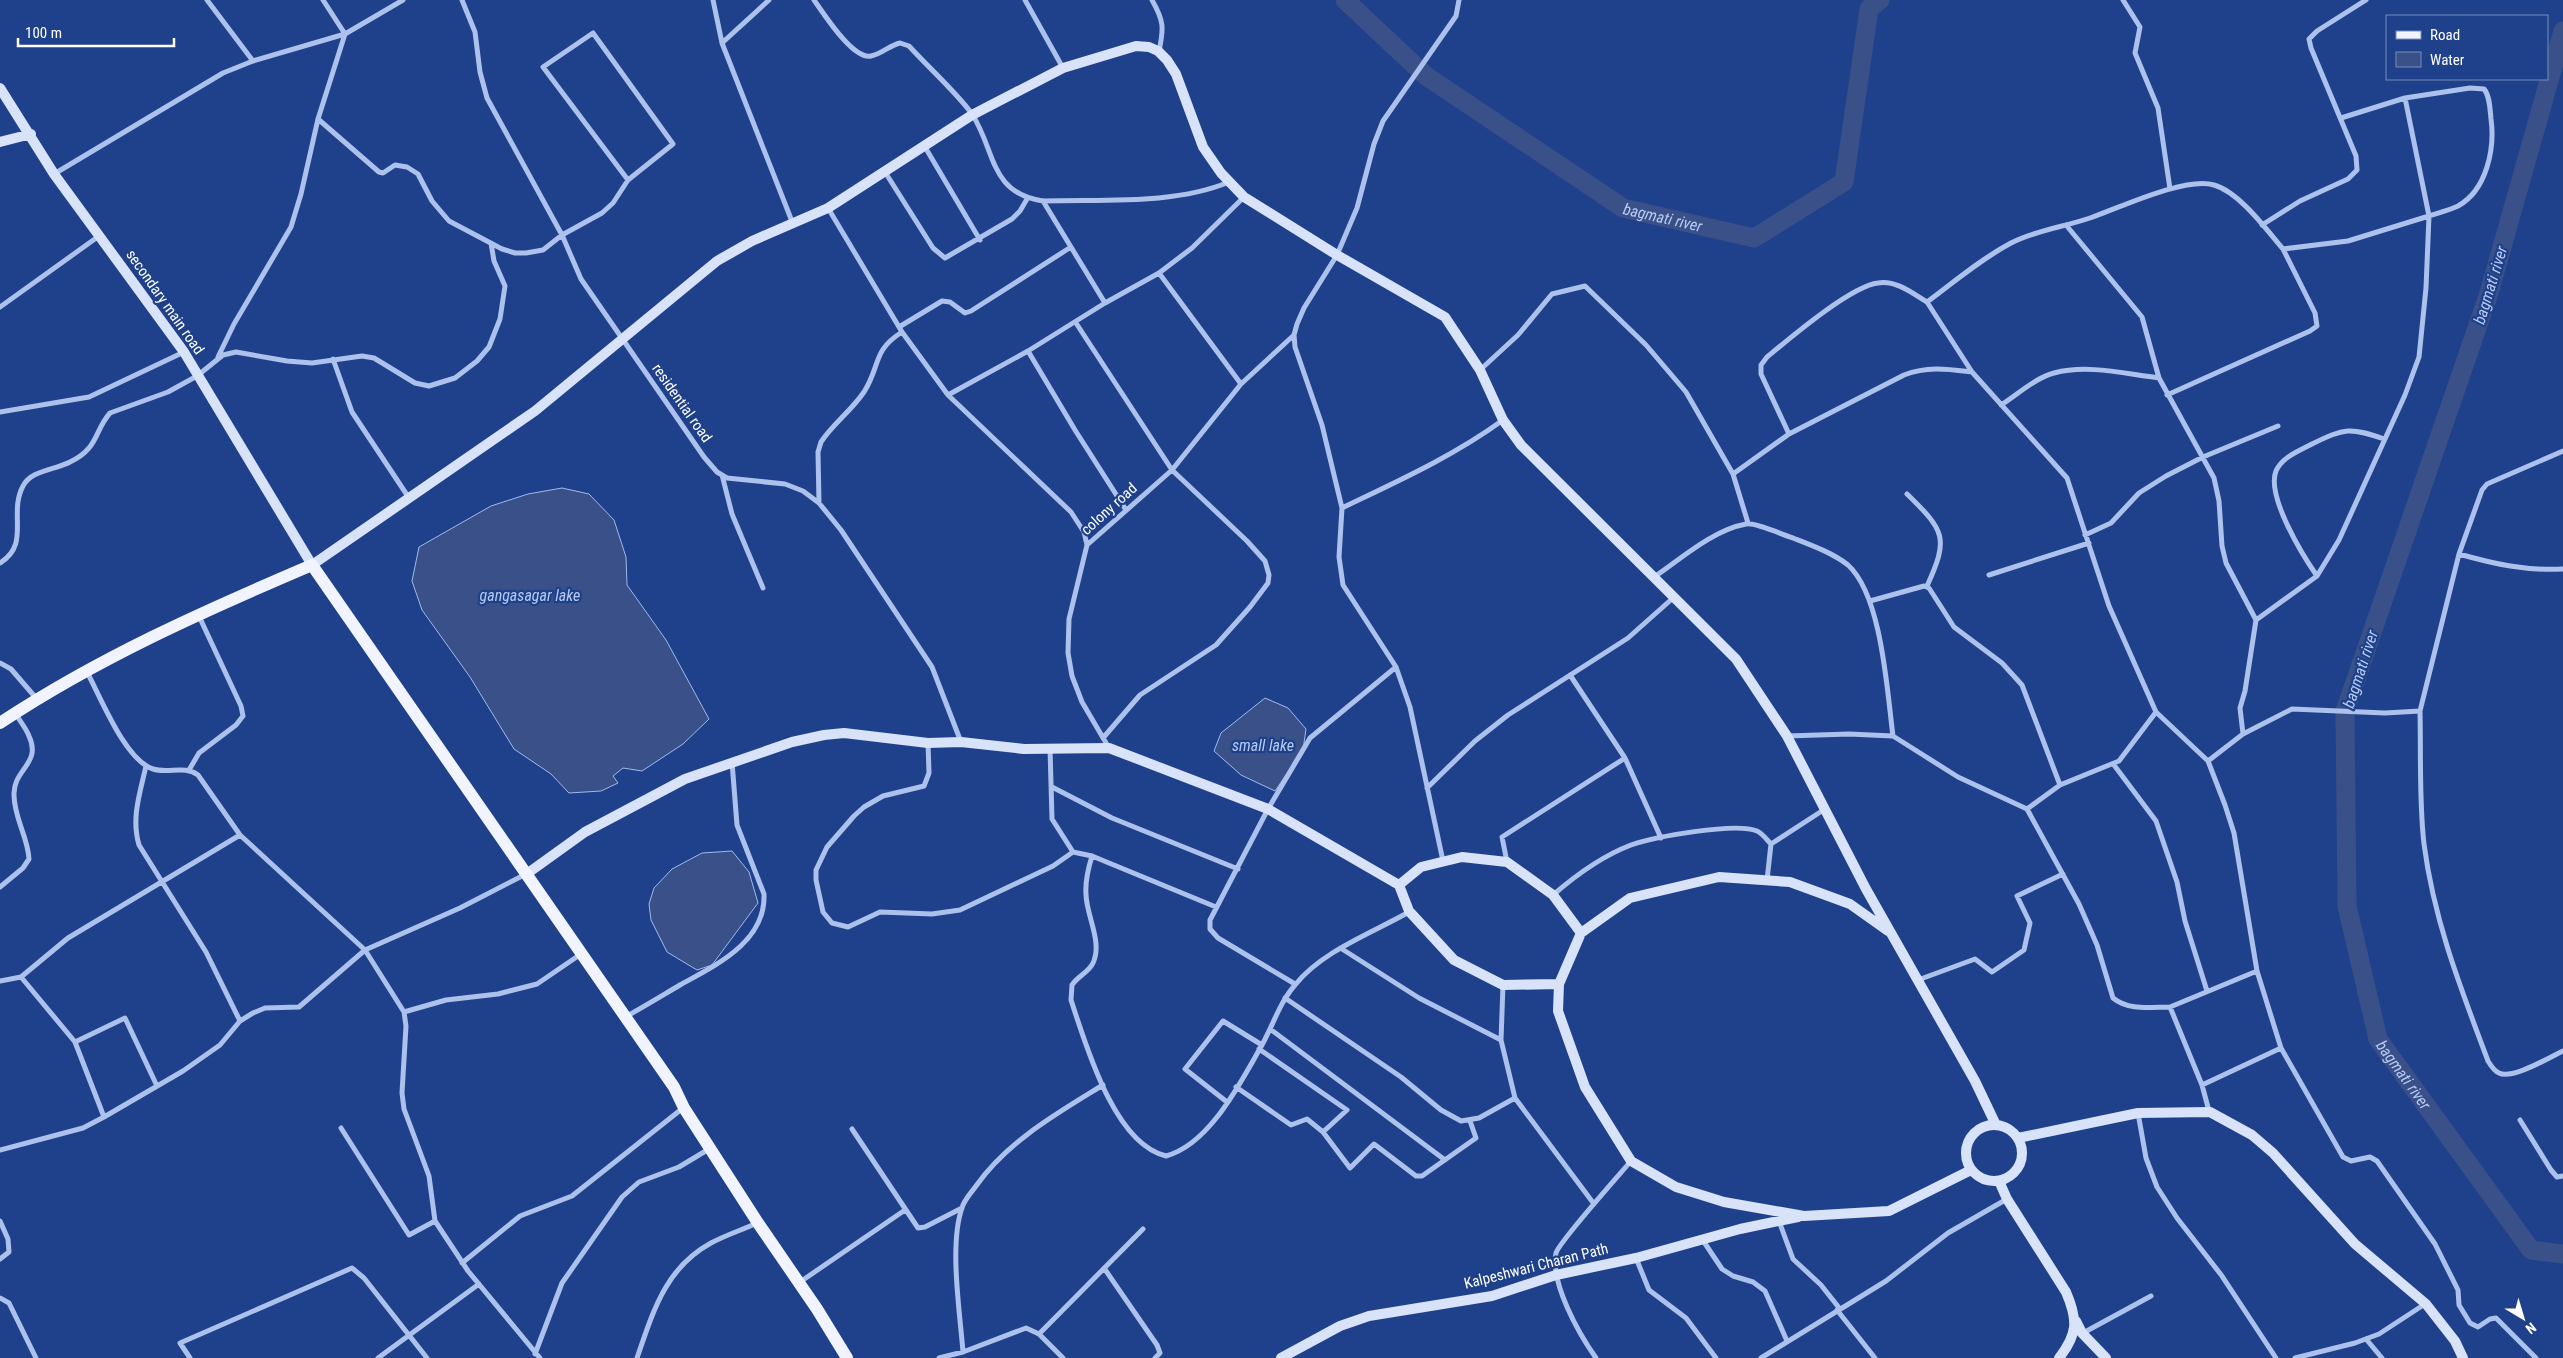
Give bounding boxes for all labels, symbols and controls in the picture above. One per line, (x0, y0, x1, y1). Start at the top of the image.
scale bar (18, 15, 174, 47)
legend (2386, 15, 2548, 80)
text: 100 m (25, 24, 62, 42)
text: Road (2430, 26, 2460, 44)
text: Water (2430, 51, 2465, 69)
water label: bagmati river (1621, 199, 1705, 236)
water label: bagmati river (2470, 243, 2512, 326)
street label: secondary main road (122, 246, 208, 358)
street label: residential road (648, 360, 716, 446)
street label: colony road (1077, 479, 1141, 539)
water label: gangasagar lake (480, 586, 580, 605)
water label: bagmati river (2339, 627, 2382, 710)
water label: small lake (1232, 736, 1294, 755)
water label: bagmati river (2372, 1037, 2436, 1114)
street label: Kalpeshwari Charan Path (1462, 1239, 1610, 1293)
north arrow (2498, 1293, 2548, 1343)
text: N (2523, 1319, 2539, 1337)

